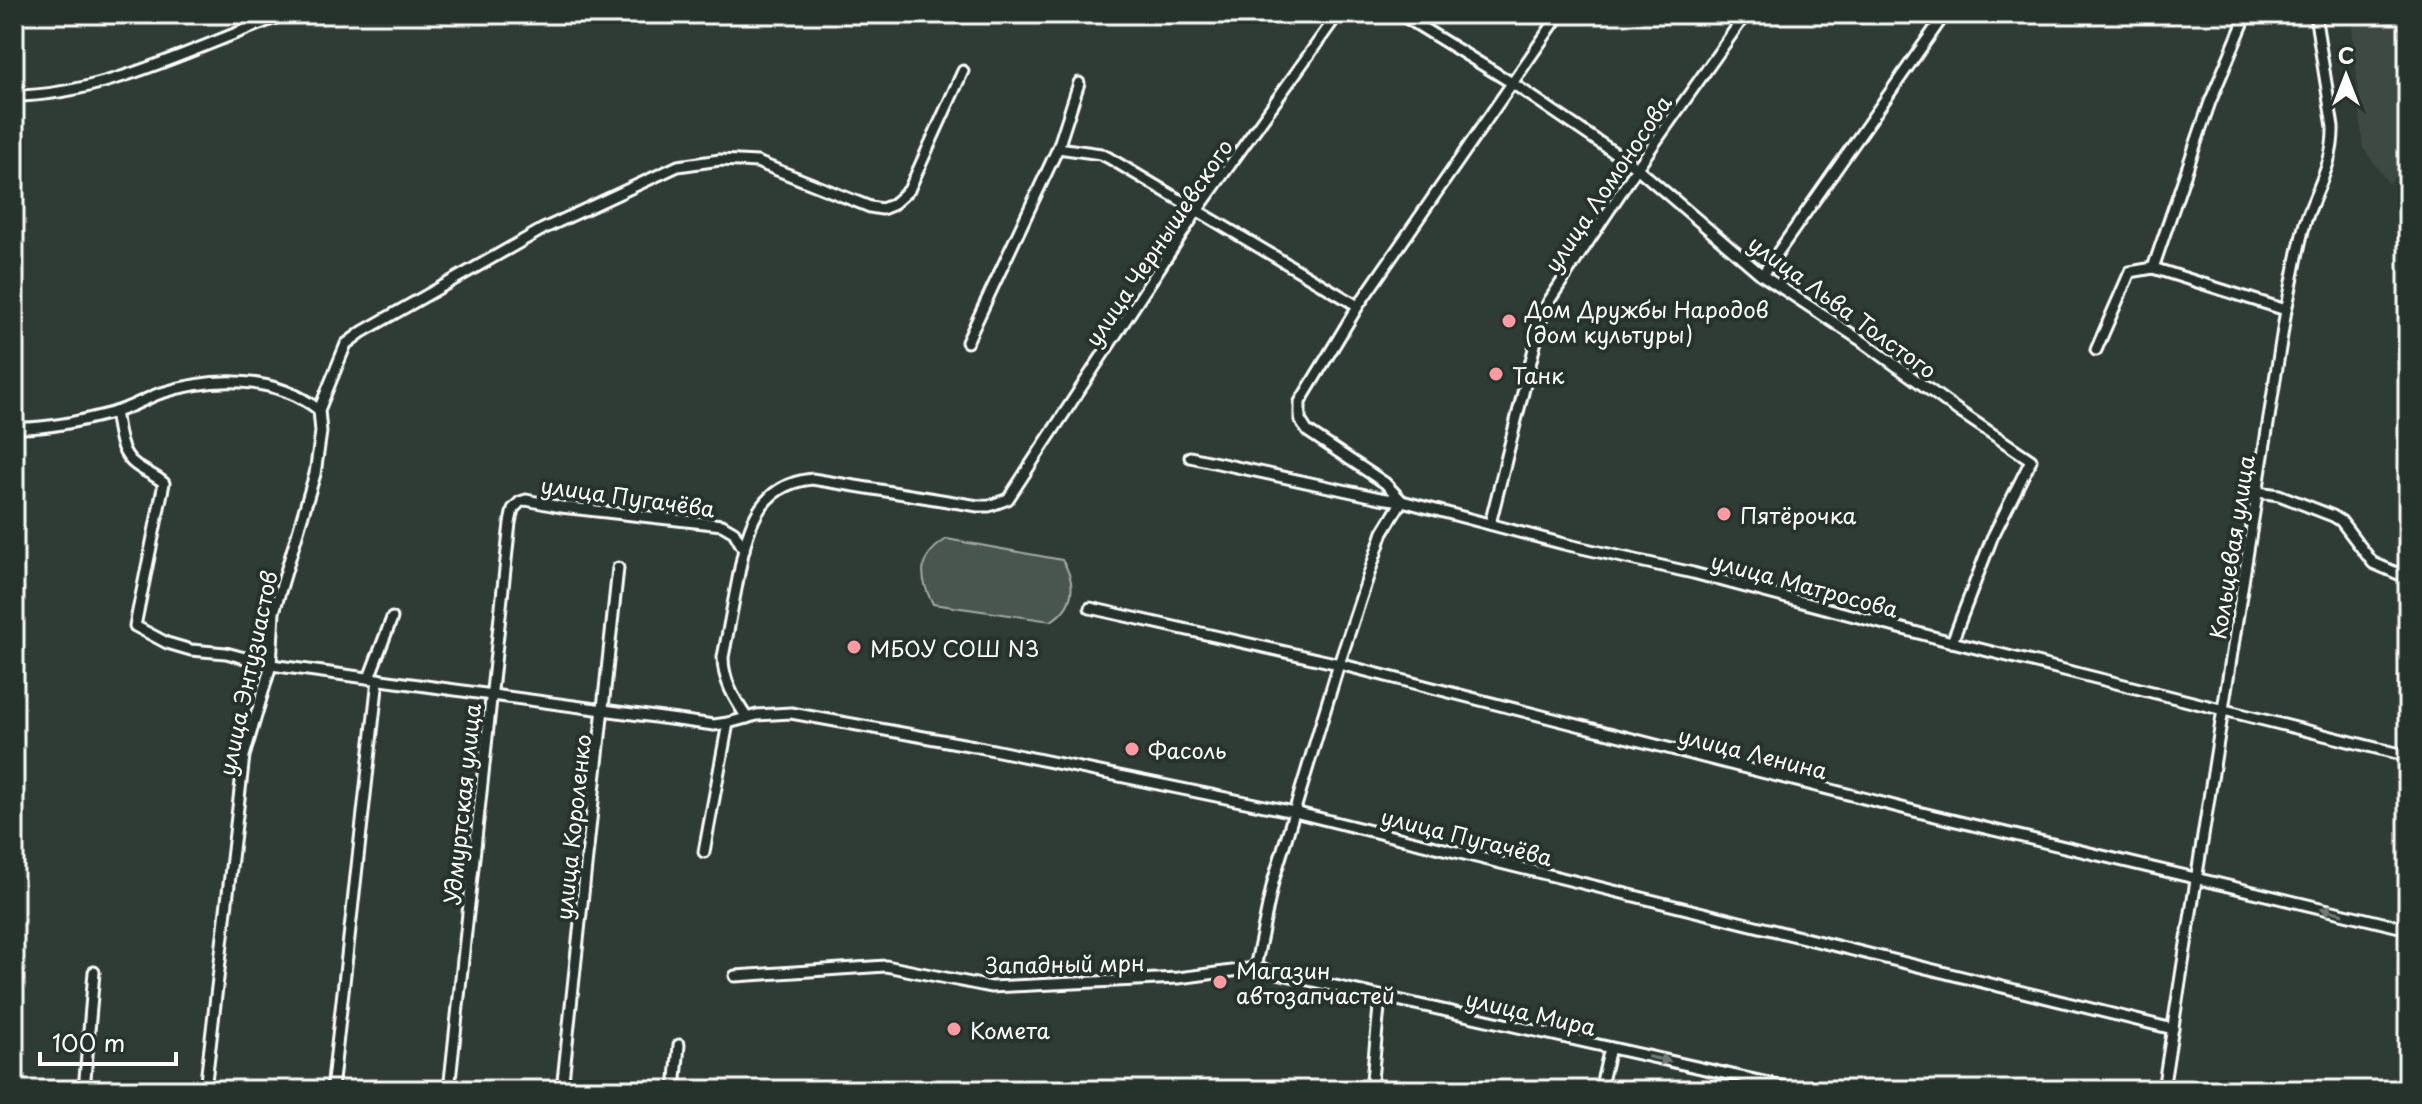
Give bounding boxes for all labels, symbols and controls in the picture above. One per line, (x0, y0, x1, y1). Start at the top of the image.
north arrow (2306, 36, 2386, 116)
text: С (2338, 38, 2354, 71)
street label: улица Ломоносова (1535, 88, 1679, 278)
street label: улица Чернышевского (1076, 132, 1240, 352)
street label: улица Льва Толстого (1742, 226, 1944, 386)
place label: Дом Дружбы Народов (дом культуры) (1524, 292, 1769, 350)
marker: Дом Дружбы Народов (дом культуры) (1500, 312, 1518, 330)
place label: Танк (1512, 358, 1565, 391)
marker: Танк (1487, 365, 1505, 383)
street label: Кольцевая улица (2200, 452, 2262, 642)
street label: улица Пугачёва (539, 467, 718, 525)
place label: Пятёрочка (1740, 498, 1857, 531)
marker: Пятёрочка (1715, 505, 1733, 523)
street label: улица Матросова (1708, 543, 1903, 625)
street label: улица Энтузиастов (209, 568, 285, 778)
place label: МБОУ СОШ N3 (870, 631, 1039, 664)
marker: МБОУ СОШ N3 (845, 638, 863, 656)
street label: Удмуртская улица (434, 702, 488, 906)
street label: улица Ленина (1675, 718, 1831, 787)
street label: улица Короленко (546, 732, 598, 922)
place label: Фасоль (1148, 733, 1226, 766)
marker: Фасоль (1123, 740, 1141, 758)
street label: улица Пугачёва (1378, 799, 1556, 873)
one-way arrow (2320, 904, 2345, 916)
street label: Западный мрн (985, 945, 1145, 981)
place label: Магазин автозапчастей (1236, 953, 1395, 1011)
marker: Магазин автозапчастей (1211, 973, 1229, 991)
street label: улица Мира (1463, 981, 1599, 1043)
place label: Комета (970, 1013, 1051, 1046)
scale bar (40, 1016, 176, 1066)
marker: Комета (945, 1020, 963, 1038)
text: 100 m (52, 1024, 125, 1060)
one-way arrow (1646, 1053, 1671, 1066)

